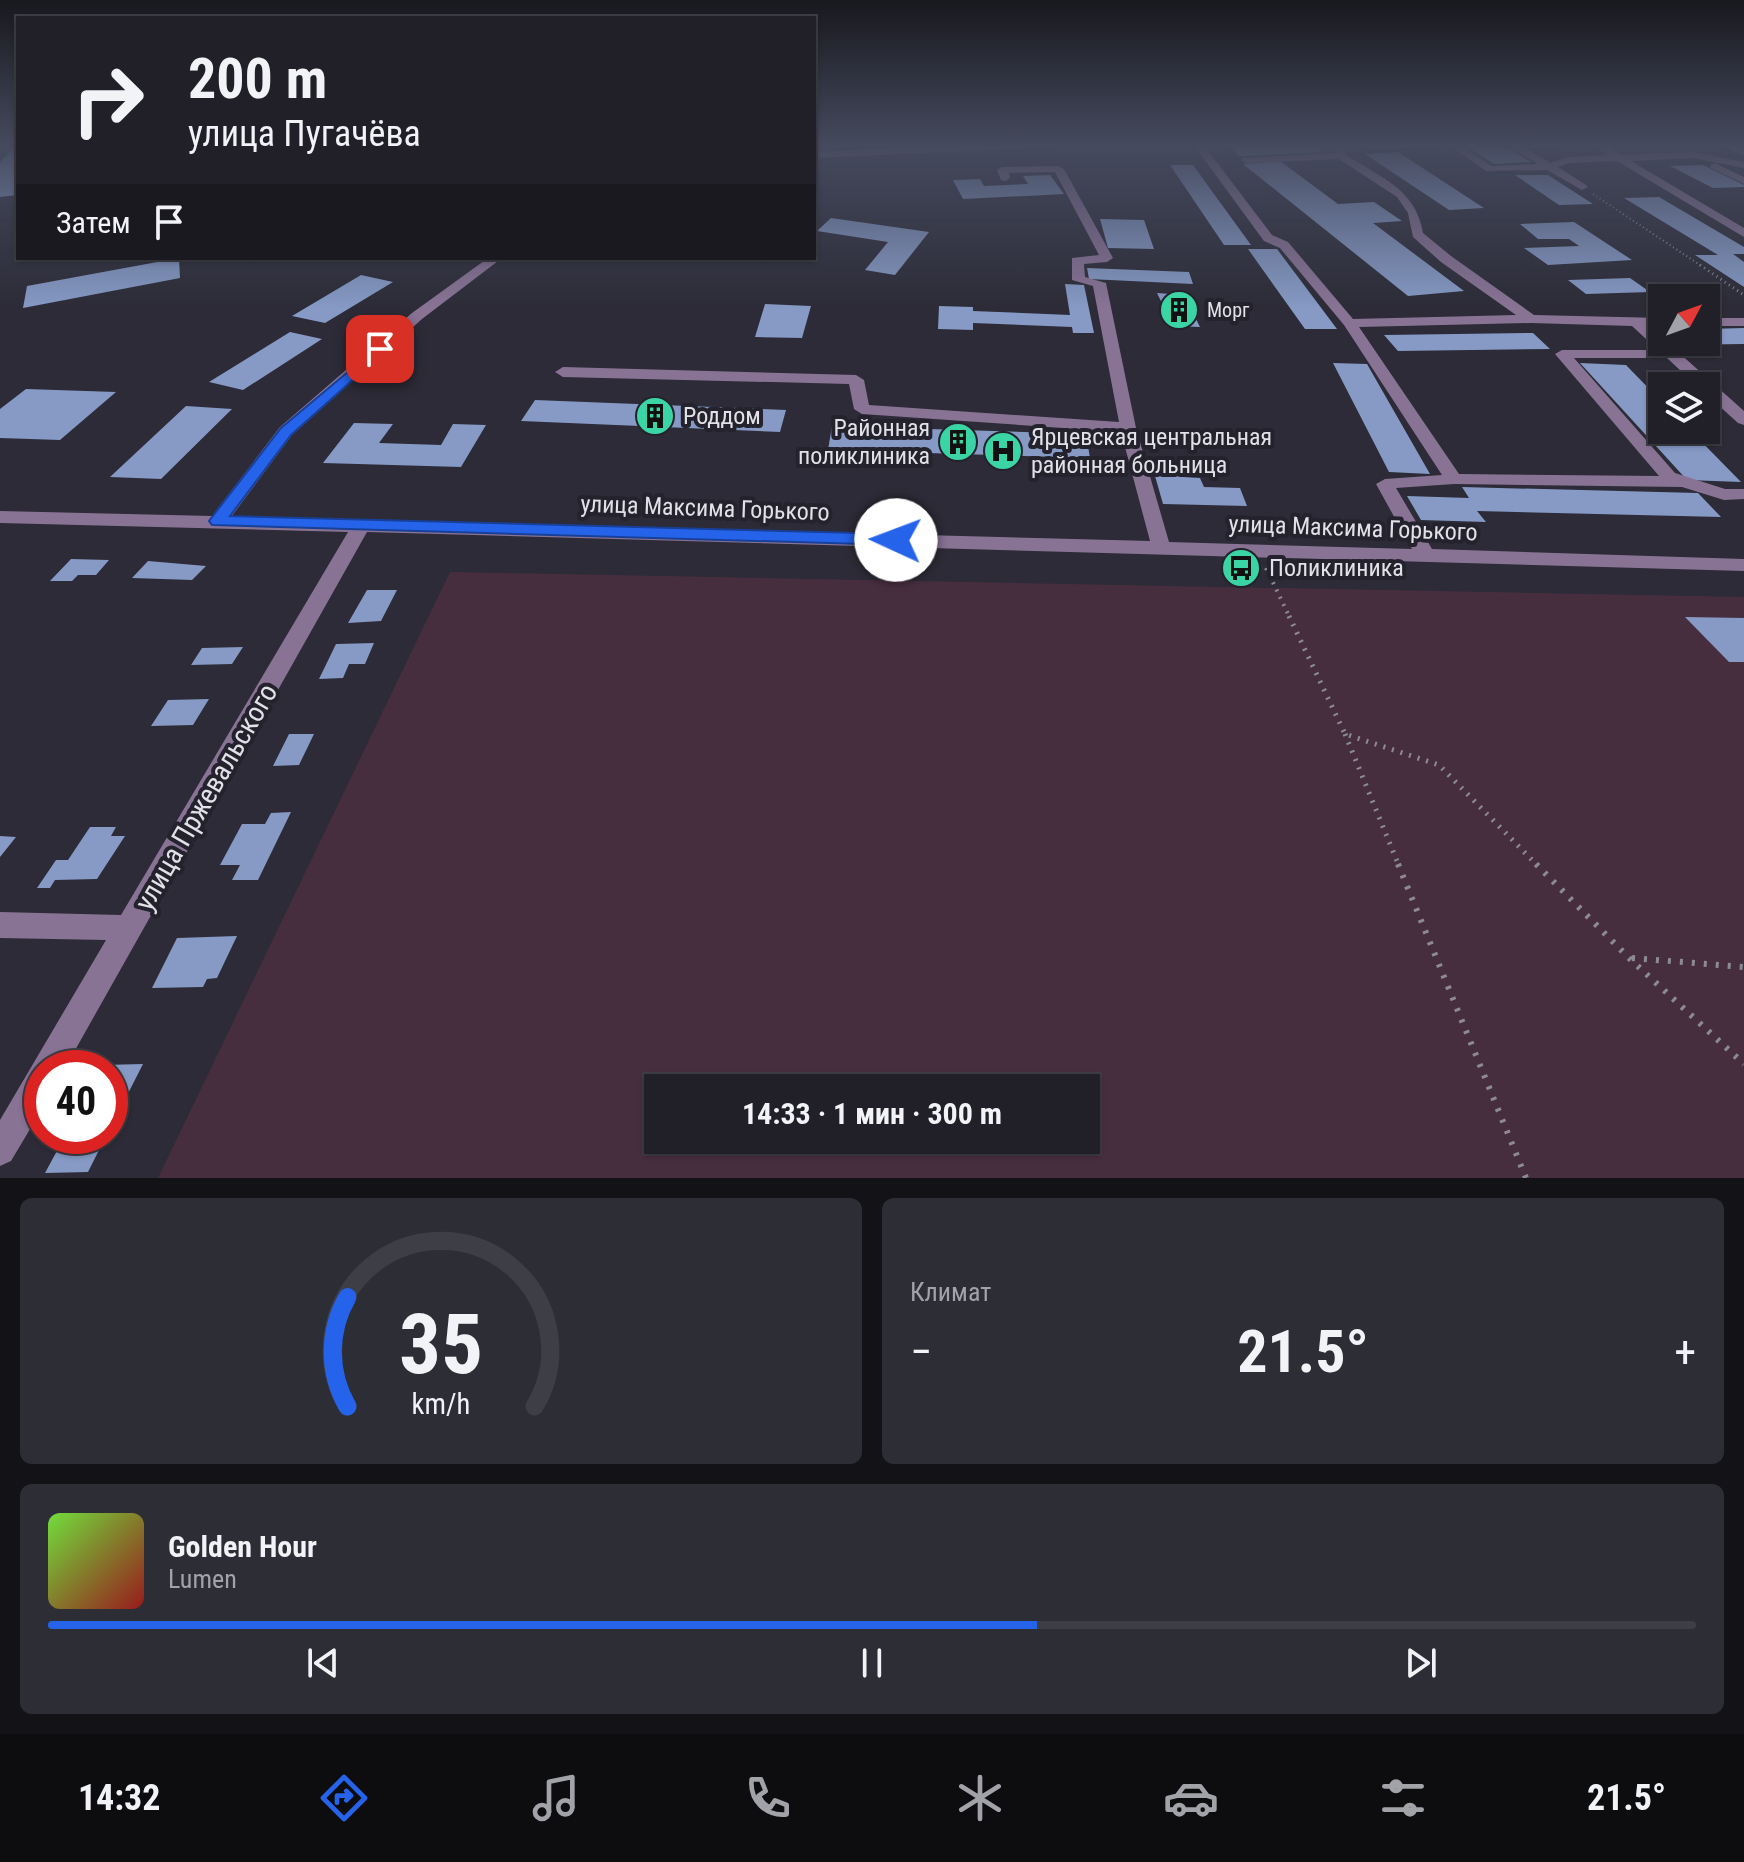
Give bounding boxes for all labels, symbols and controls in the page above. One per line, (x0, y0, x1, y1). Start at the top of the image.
text: 200 m (188, 46, 327, 112)
icon: right (56, 48, 160, 152)
text: улица Пугачёва (188, 113, 421, 155)
icon: arrive (147, 200, 191, 244)
text: Затем (56, 205, 131, 240)
north arrow (1648, 284, 1720, 356)
map controls (1648, 284, 1720, 444)
building icon: Морг (1158, 289, 1200, 331)
place label: Морг (1207, 298, 1250, 322)
pin (346, 315, 414, 383)
icon: arrive (358, 327, 402, 371)
button: layers (1648, 372, 1720, 444)
building icon: Роддом (634, 395, 676, 437)
place label: Роддом (683, 402, 761, 430)
place label: Районная поликлиника (798, 414, 930, 470)
building icon: Районная поликлиника (937, 421, 979, 463)
place label: Ярцевская центральная районная больница (1031, 423, 1272, 479)
hospital icon: Ярцевская центральная районная больница (982, 430, 1024, 472)
street label: улица Максима Горького (580, 490, 830, 526)
position arrow (854, 498, 938, 582)
street label: улица Максима Горького (1228, 510, 1478, 546)
bus stop icon: Поликлиника (1220, 547, 1262, 589)
place label: Поликлиника (1269, 554, 1404, 582)
street label: улица Пржевальского (128, 678, 284, 916)
speed limit sign: 40 (24, 1050, 128, 1154)
text: 14:33 · 1 мин · 300 m (742, 1096, 1002, 1131)
text: Климат (910, 1277, 991, 1307)
text: 35 (399, 1296, 483, 1393)
text: 21.5° (1237, 1316, 1369, 1387)
text: − (910, 1326, 932, 1378)
text: + (1674, 1326, 1696, 1378)
text: km/h (412, 1387, 470, 1421)
text: Golden Hour (168, 1529, 317, 1564)
text: Lumen (168, 1564, 237, 1594)
icon: previous (301, 1641, 345, 1685)
icon: pause (850, 1641, 894, 1685)
icon: next (1399, 1641, 1443, 1685)
icon: directions (316, 1770, 372, 1826)
icon: music (528, 1770, 584, 1826)
icon: phone (740, 1770, 796, 1826)
icon: climate (952, 1770, 1008, 1826)
icon: car (1163, 1770, 1219, 1826)
icon: filters (1375, 1770, 1431, 1826)
text: 14:32 (78, 1777, 161, 1819)
text: 21.5° (1587, 1777, 1666, 1819)

